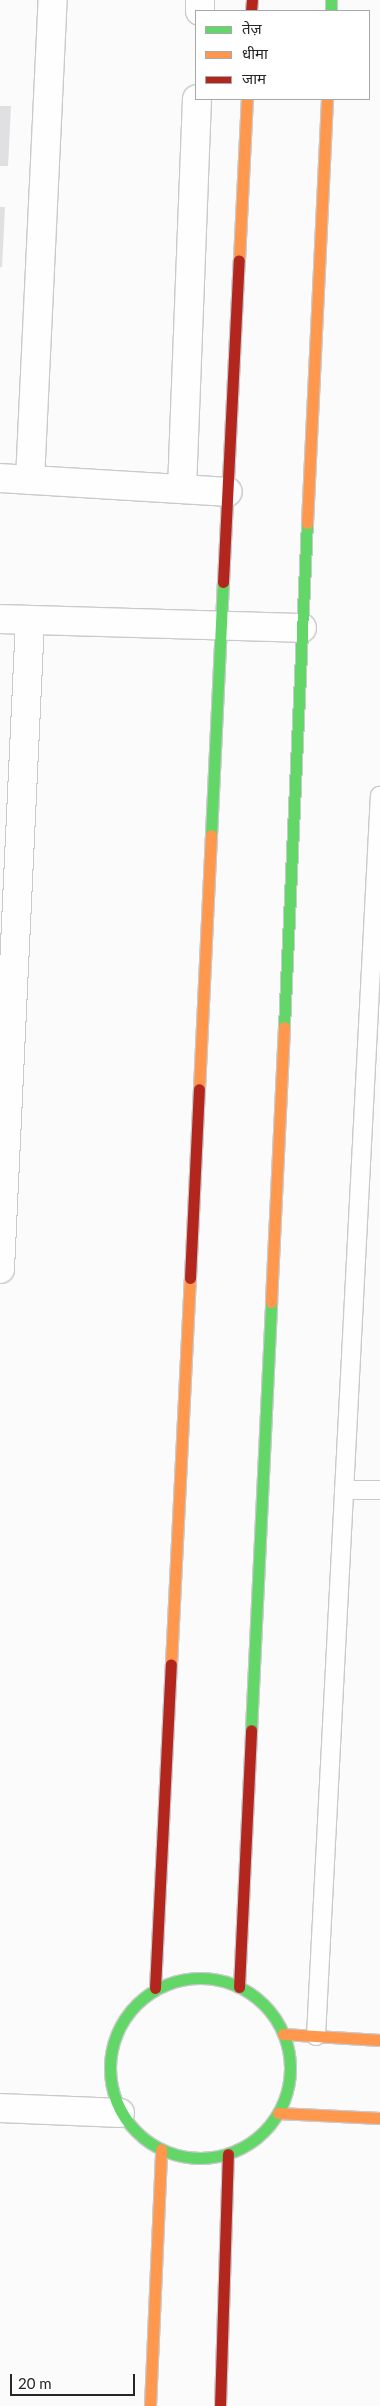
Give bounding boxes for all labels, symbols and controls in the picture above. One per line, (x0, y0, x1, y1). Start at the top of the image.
legend (195, 10, 370, 100)
text: तेज़ (242, 19, 262, 37)
text: धीमा (242, 44, 268, 62)
text: जाम (242, 69, 266, 87)
scale bar (12, 2364, 138, 2396)
text: 20 m (18, 2374, 52, 2392)

